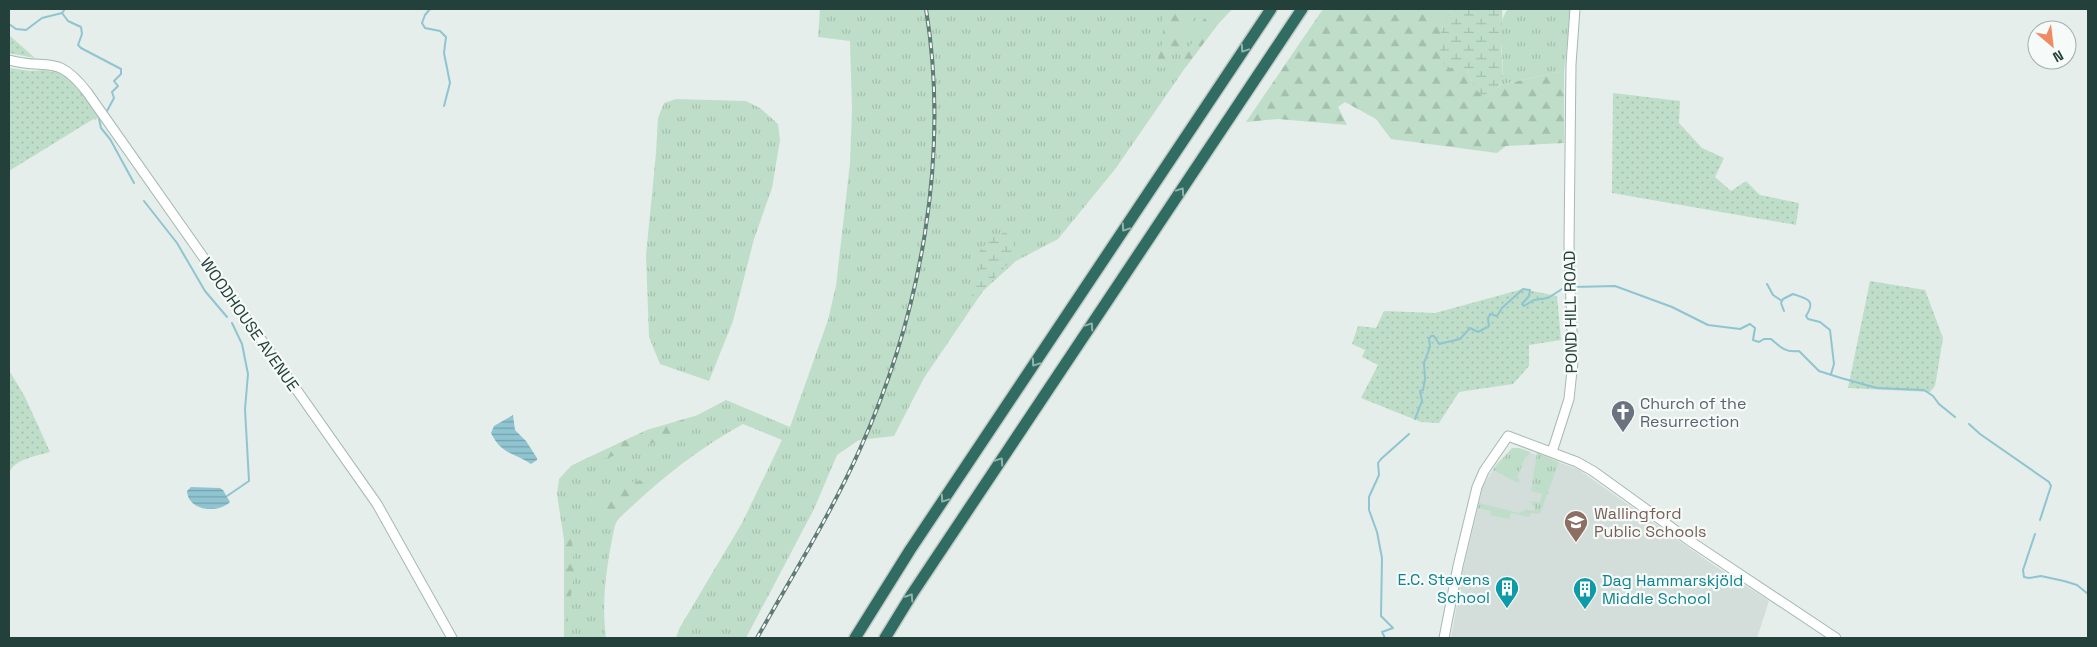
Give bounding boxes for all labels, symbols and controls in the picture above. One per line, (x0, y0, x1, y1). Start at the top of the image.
north arrow (2027, 20, 2077, 70)
one-way arrow (1241, 44, 1250, 53)
text: N (2050, 46, 2066, 67)
one-way arrow (1174, 187, 1184, 196)
one-way arrow (1122, 222, 1131, 232)
street label: POND HILL ROAD (1559, 251, 1582, 373)
street label: WOODHOUSE AVENUE (196, 253, 304, 395)
one-way arrow (1084, 323, 1094, 332)
one-way arrow (1031, 358, 1041, 367)
place label: Church of the Resurrection (1640, 393, 1746, 432)
church icon: Church of the Resurrection (1610, 399, 1636, 433)
one-way arrow (994, 458, 1003, 467)
one-way arrow (941, 493, 951, 502)
place label: Wallingford Public Schools (1594, 503, 1707, 542)
school or university icon: Wallingford Public Schools (1563, 509, 1589, 543)
place label: E.C. Stevens School (1397, 569, 1490, 608)
place label: Dag Hammarskjöld Middle School (1602, 570, 1743, 609)
building icon: E.C. Stevens School (1494, 575, 1520, 609)
building icon: Dag Hammarskjöld Middle School (1572, 576, 1598, 610)
one-way arrow (904, 593, 914, 602)

